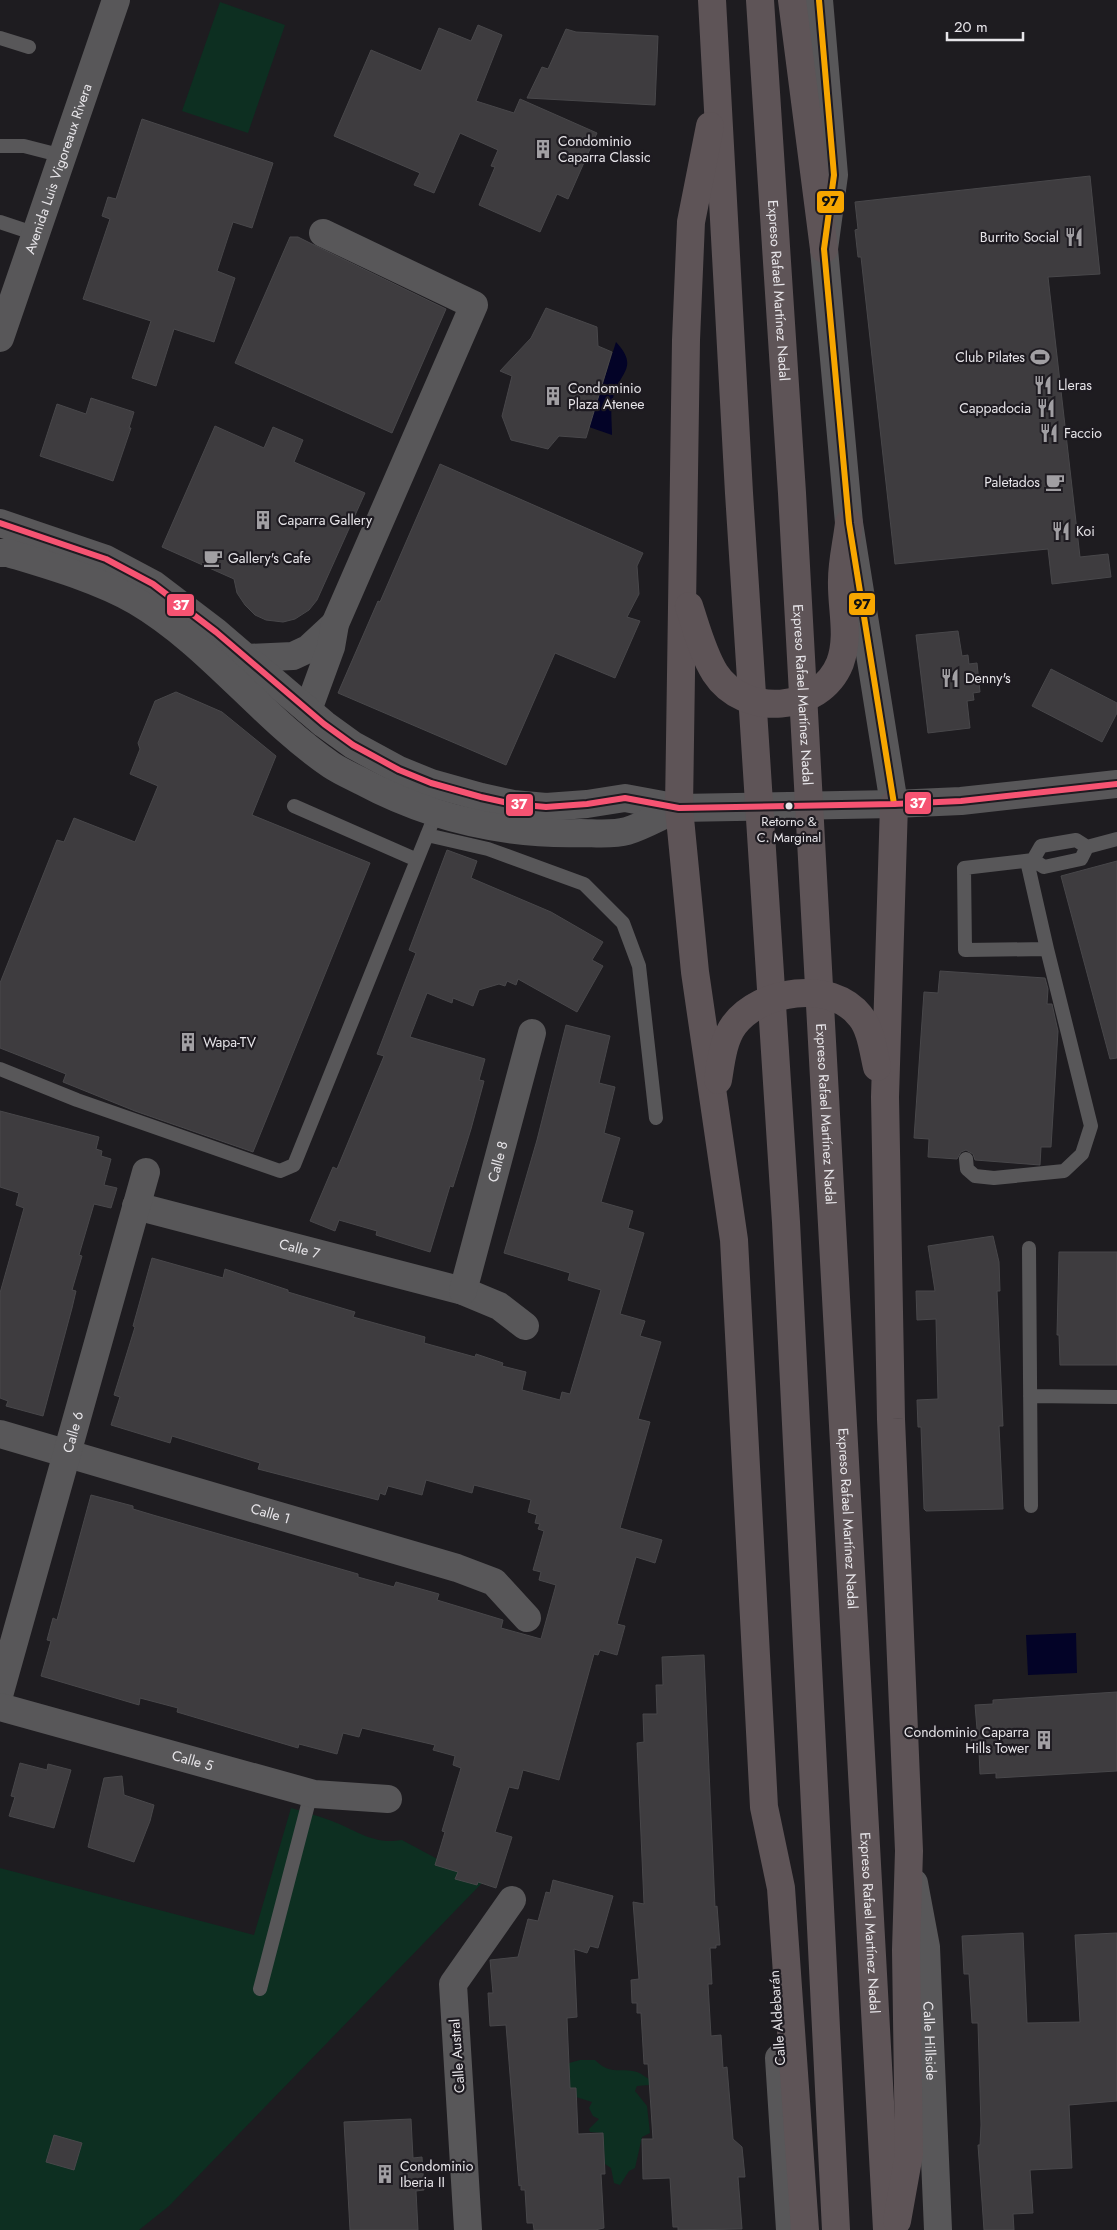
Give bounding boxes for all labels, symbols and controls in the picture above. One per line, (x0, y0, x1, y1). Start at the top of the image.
scale bar (947, 10, 1023, 42)
text: 20 m (954, 16, 988, 38)
street label: Avenida Luis Vigoreaux Rivera (20, 81, 97, 257)
place label: Condominio Caparra Classic (558, 131, 651, 167)
building icon: Condominio Caparra Classic (532, 138, 554, 160)
line badge: 97 (816, 190, 845, 214)
text: 97 (821, 191, 839, 211)
street label: Expreso Rafael Martínez Nadal (763, 199, 795, 382)
restaurant icon: Burrito Social (1063, 226, 1085, 248)
place label: Burrito Social (980, 227, 1059, 247)
sports icon: Club Pilates (1029, 346, 1051, 368)
place label: Club Pilates (955, 347, 1025, 367)
restaurant icon: Lleras (1032, 374, 1054, 396)
place label: Lleras (1058, 375, 1092, 395)
place label: Condominio Plaza Atenee (568, 378, 645, 414)
building icon: Condominio Plaza Atenee (542, 385, 564, 407)
restaurant icon: Cappadocia (1035, 397, 1057, 419)
place label: Cappadocia (959, 398, 1031, 418)
restaurant icon: Faccio (1038, 422, 1060, 444)
place label: Faccio (1064, 423, 1102, 443)
cafe icon: Paletados (1044, 471, 1066, 493)
place label: Paletados (984, 472, 1040, 492)
building icon: Caparra Gallery (252, 509, 274, 531)
place label: Caparra Gallery (278, 510, 373, 530)
restaurant icon: Koi (1050, 520, 1072, 542)
place label: Koi (1076, 521, 1095, 541)
cafe icon: Gallery's Cafe (202, 547, 224, 569)
place label: Gallery's Cafe (228, 548, 311, 568)
line badge: 97 (848, 592, 876, 616)
line badge: 37 (166, 593, 195, 617)
text: 97 (853, 594, 871, 614)
text: 37 (173, 595, 190, 615)
street label: Expreso Rafael Martínez Nadal (788, 604, 818, 786)
restaurant icon: Denny's (939, 667, 961, 689)
place label: Denny's (965, 668, 1011, 688)
line badge: 37 (904, 791, 932, 815)
line badge: 37 (505, 793, 534, 817)
text: 37 (910, 793, 927, 813)
text: 37 (511, 794, 528, 814)
marker: Retorno & C. Marginal (784, 801, 794, 811)
place label: Retorno & C. Marginal (757, 812, 821, 847)
street label: Expreso Rafael Martínez Nadal (811, 1023, 841, 1205)
building icon: Wapa-TV (177, 1031, 199, 1053)
place label: Wapa-TV (203, 1032, 257, 1052)
street label: Calle 8 (483, 1139, 513, 1184)
street label: Calle 7 (277, 1234, 323, 1264)
street label: Calle 6 (58, 1409, 88, 1455)
street label: Expreso Rafael Martínez Nadal (833, 1427, 863, 1610)
street label: Calle 1 (248, 1498, 293, 1529)
place label: Condominio Caparra Hills Tower (904, 1722, 1029, 1758)
building icon: Condominio Caparra Hills Tower (1033, 1729, 1055, 1751)
street label: Calle 5 (170, 1745, 216, 1776)
street label: Expreso Rafael Martínez Nadal (855, 1832, 885, 2014)
street label: Calle Aldebarán (764, 1970, 790, 2066)
street label: Calle Hillside (918, 2001, 942, 2081)
street label: Calle Austral (444, 2018, 470, 2094)
place label: Condominio Iberia II (400, 2156, 474, 2192)
building icon: Condominio Iberia II (374, 2163, 396, 2185)

